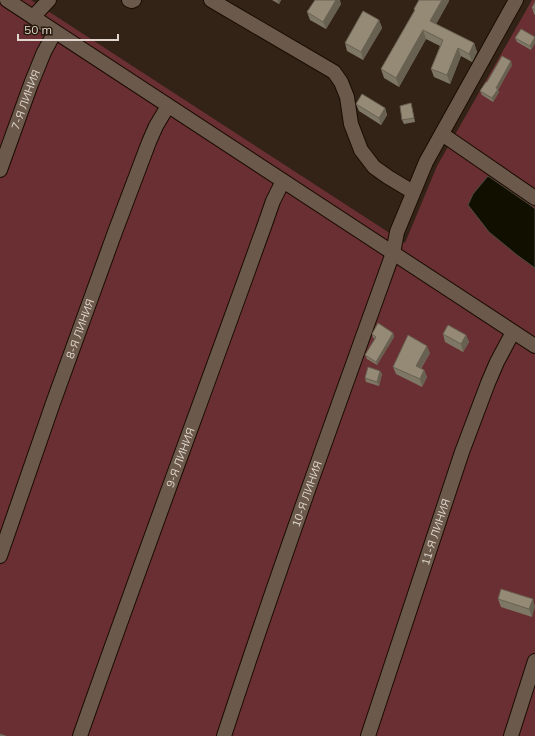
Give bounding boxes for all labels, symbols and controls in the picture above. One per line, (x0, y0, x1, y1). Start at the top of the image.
scale bar (18, 16, 118, 42)
text: 50 m (24, 22, 52, 37)
street label: 7-Я ЛИНИЯ (8, 68, 43, 131)
street label: 8-Я ЛИНИЯ (63, 297, 97, 360)
street label: 9-Я ЛИНИЯ (163, 426, 198, 489)
street label: 10-Я ЛИНИЯ (289, 459, 325, 529)
street label: 11-Я ЛИНИЯ (418, 497, 453, 567)

